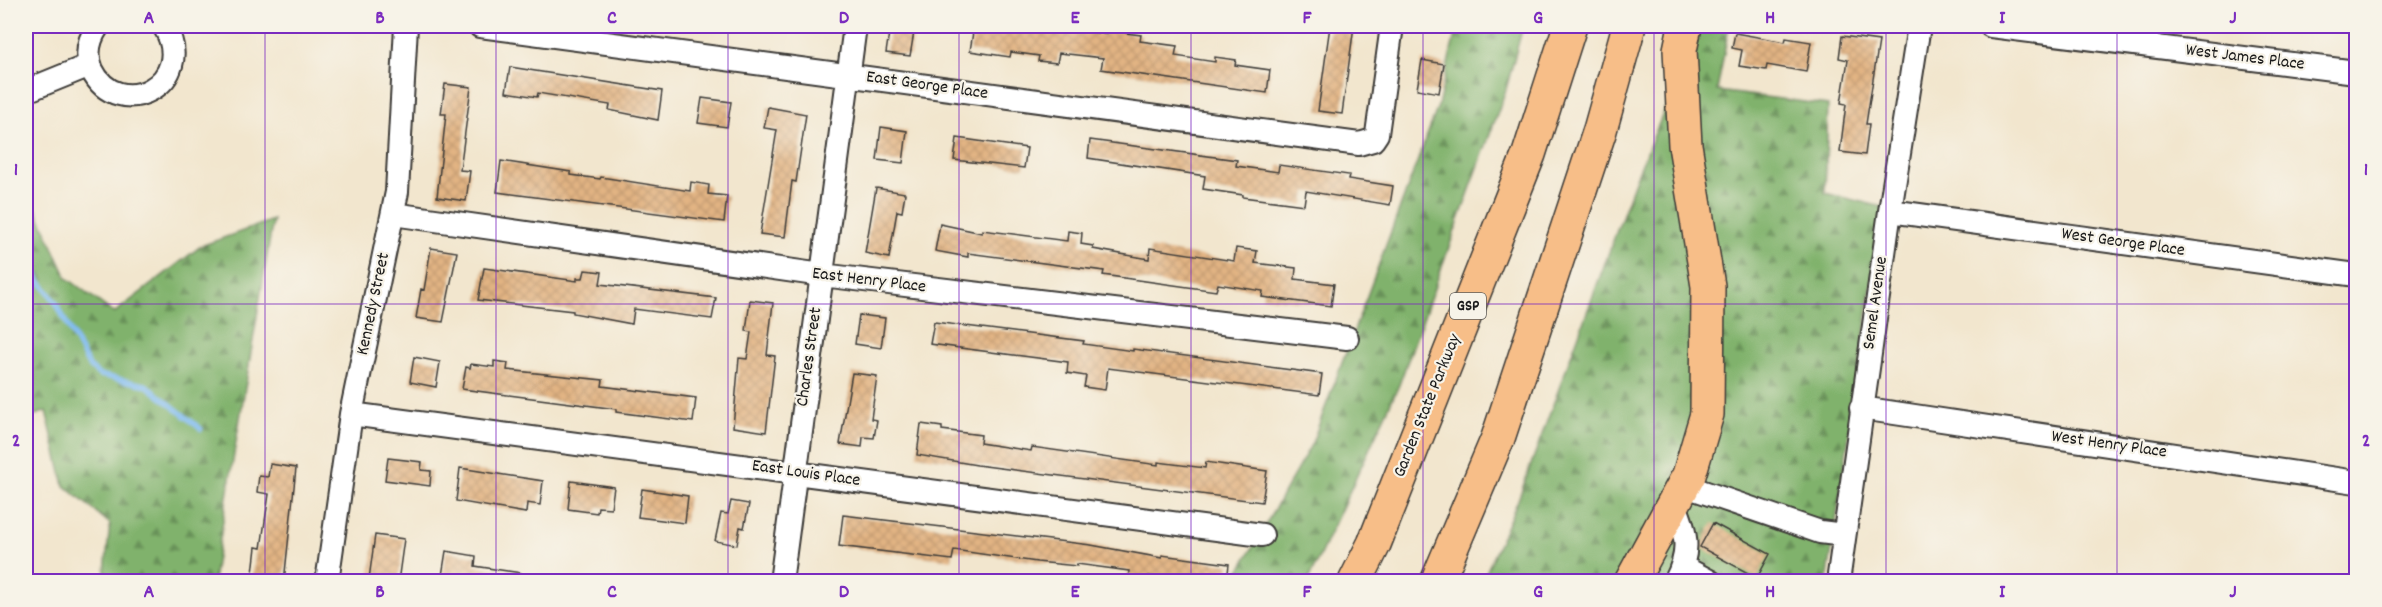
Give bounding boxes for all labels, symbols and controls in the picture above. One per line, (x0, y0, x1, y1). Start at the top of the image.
text: A (144, 5, 155, 33)
text: B (375, 5, 385, 33)
text: C (607, 5, 617, 33)
text: D (839, 5, 850, 33)
text: E (1070, 5, 1080, 33)
text: F (1303, 5, 1313, 33)
text: G (1533, 5, 1543, 33)
text: H (1765, 5, 1775, 33)
text: I (1999, 5, 2006, 33)
text: J (2229, 5, 2237, 33)
street label: West James Place (2184, 38, 2306, 78)
street label: East George Place (865, 65, 990, 107)
text: 1 (14, 157, 18, 185)
text: 1 (2364, 157, 2368, 185)
street label: West George Place (2060, 222, 2186, 264)
street label: Kennedy Street (351, 250, 397, 358)
street label: Semel Avenue (1857, 255, 1895, 351)
street label: East Henry Place (811, 262, 927, 300)
road number: GSP (1450, 293, 1486, 319)
street label: Charles Street (791, 305, 829, 408)
street label: Garden State Parkway (1388, 330, 1468, 481)
street label: West Henry Place (2050, 425, 2168, 465)
text: 2 (12, 428, 20, 456)
text: 2 (2362, 428, 2370, 456)
street label: East Louis Place (750, 454, 862, 494)
text: A (144, 579, 155, 607)
text: B (375, 579, 385, 607)
text: C (607, 579, 617, 607)
text: D (839, 579, 850, 607)
text: E (1070, 579, 1080, 607)
text: F (1303, 579, 1313, 607)
text: G (1533, 579, 1543, 607)
text: H (1765, 579, 1775, 607)
text: I (1999, 579, 2006, 607)
text: J (2229, 579, 2237, 607)

